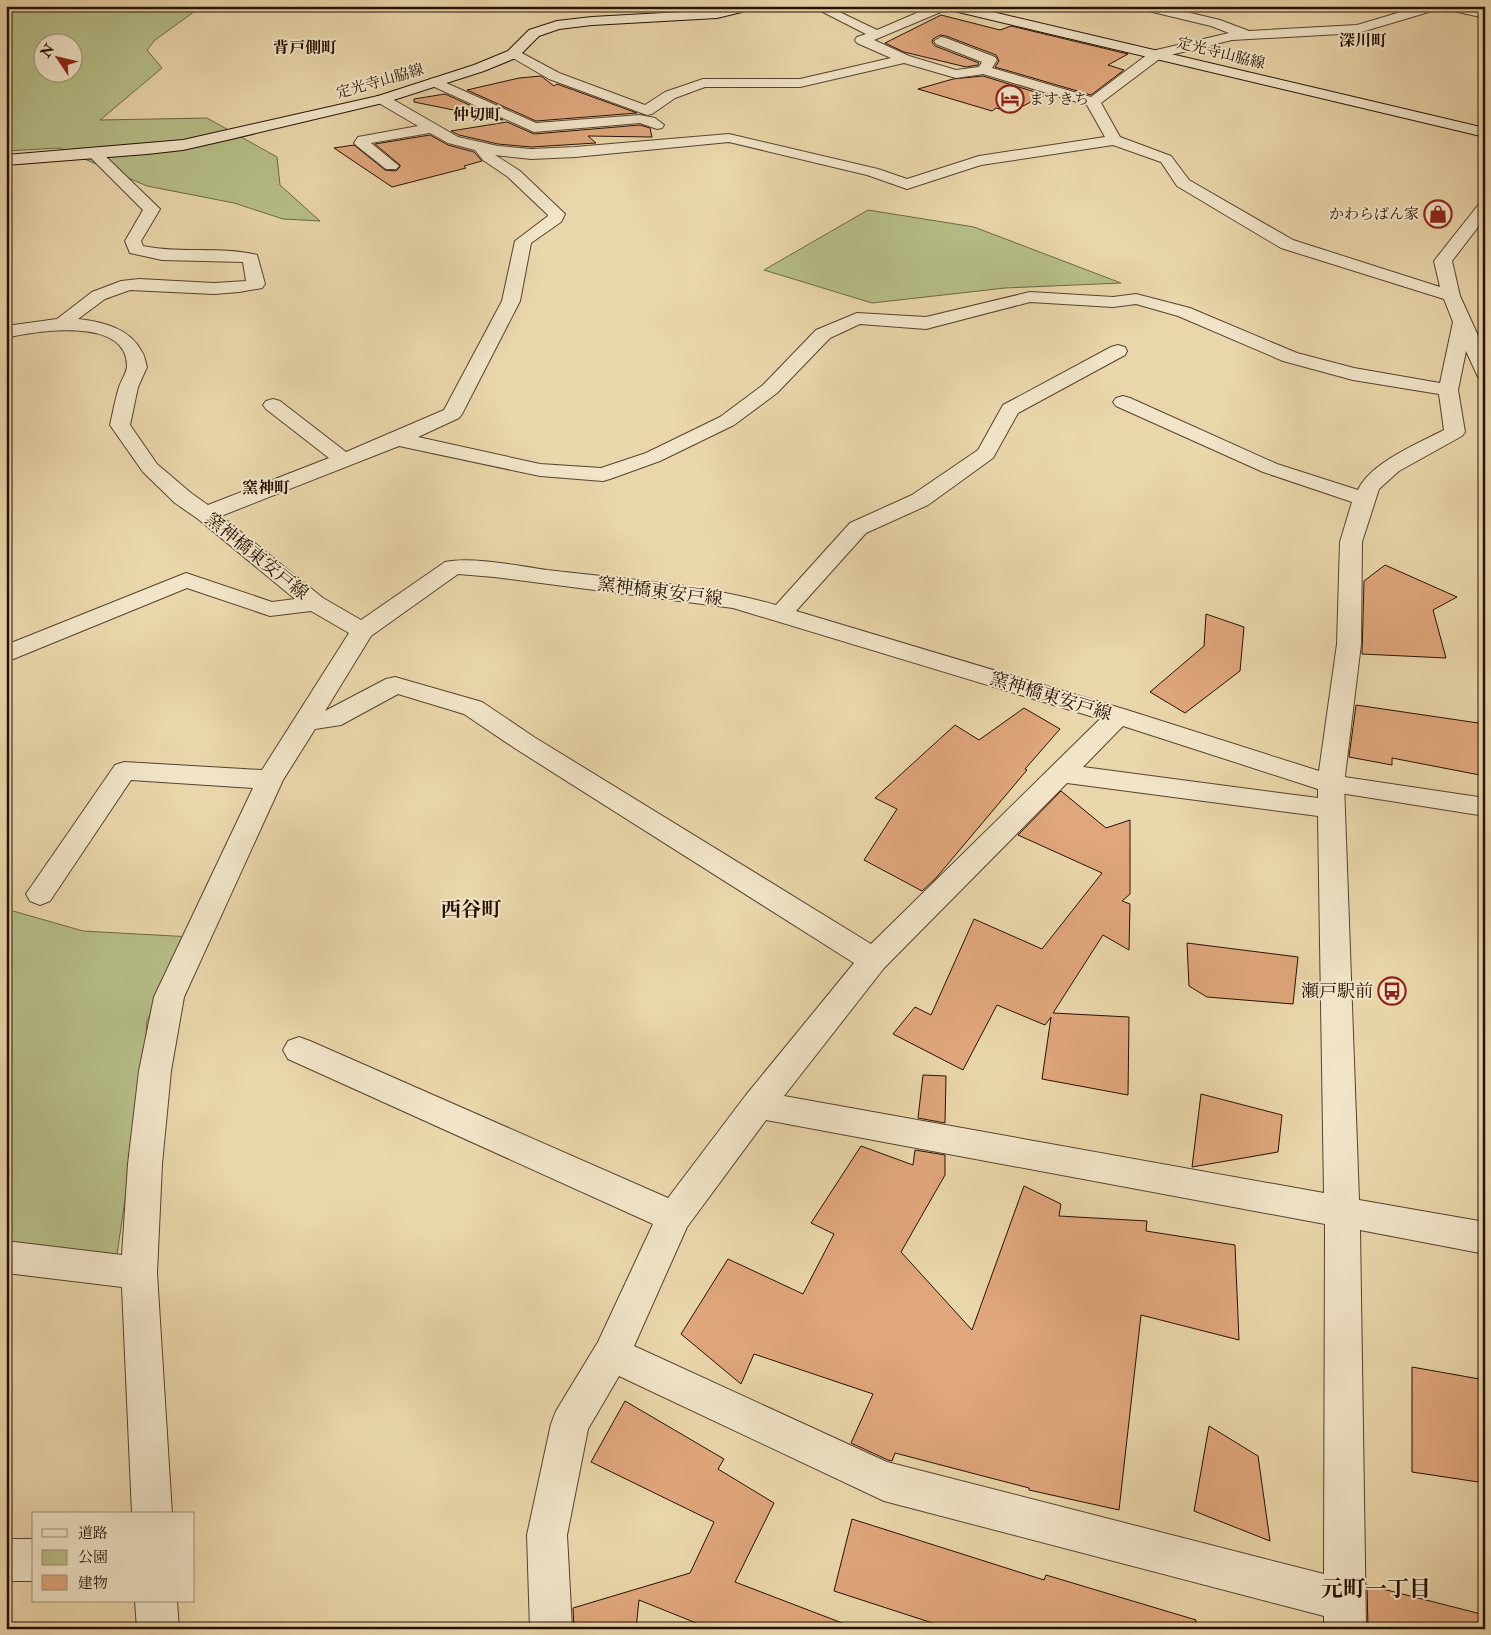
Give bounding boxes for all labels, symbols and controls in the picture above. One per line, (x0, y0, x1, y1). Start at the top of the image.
district label: 深川町 (1339, 31, 1387, 51)
north arrow (32, 32, 82, 82)
street label: 定光寺山脇線 (1175, 33, 1267, 74)
district label: 背戸側町 (273, 38, 337, 58)
text: N (37, 40, 59, 62)
street label: 定光寺山脇線 (334, 60, 426, 103)
hotel icon: ますきち (995, 84, 1025, 114)
place label: ますきち (1029, 90, 1089, 109)
district label: 仲切町 (453, 105, 501, 125)
shop icon: かわらばん家 (1423, 199, 1453, 229)
place label: かわらばん家 (1329, 205, 1419, 224)
district label: 窯神町 (242, 478, 290, 498)
street label: 窯神橋東安戸線 (200, 508, 313, 605)
street label: 窯神橋東安戸線 (596, 572, 724, 611)
street label: 窯神橋東安戸線 (987, 667, 1114, 726)
district label: 西谷町 (441, 897, 502, 922)
bus stop icon: 瀬戸駅前 (1377, 976, 1407, 1006)
place label: 瀬戸駅前 (1301, 980, 1373, 1003)
legend (32, 1512, 195, 1602)
text: 道路 (78, 1524, 108, 1543)
text: 公園 (78, 1548, 108, 1567)
text: 建物 (78, 1574, 108, 1593)
district label: 元町一丁目 (1321, 1575, 1431, 1603)

